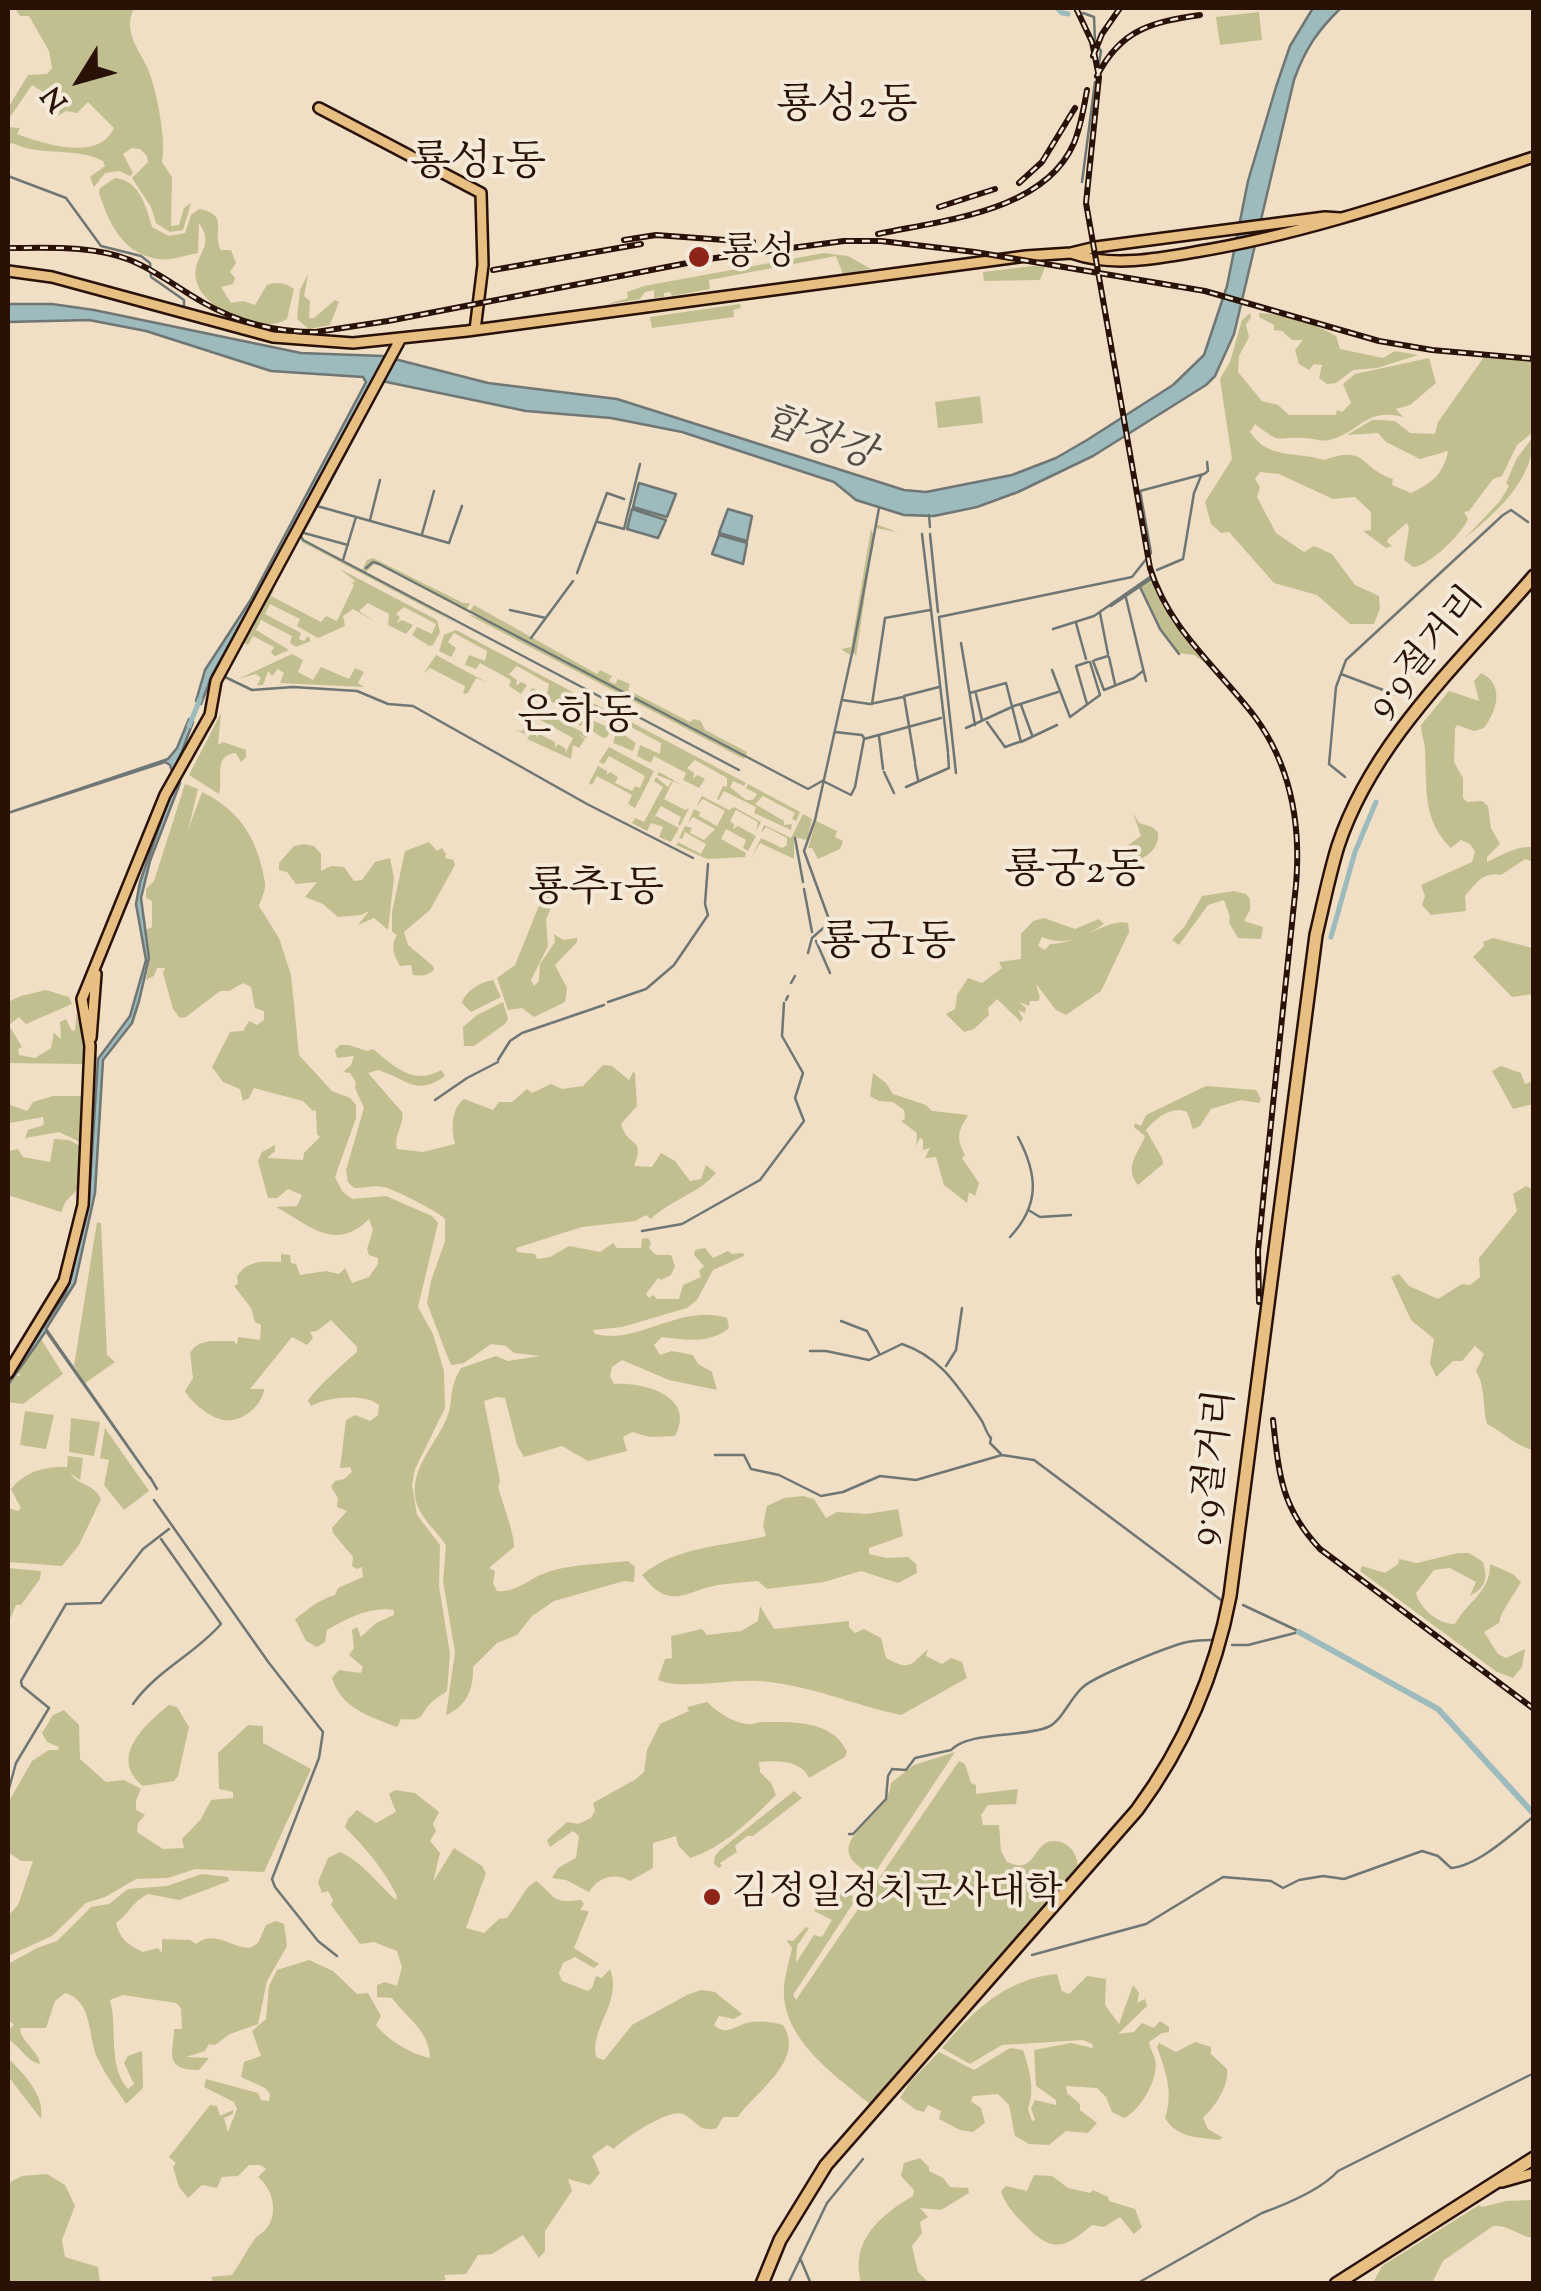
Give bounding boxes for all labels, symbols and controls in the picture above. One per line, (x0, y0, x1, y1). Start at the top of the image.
north arrow (30, 30, 130, 130)
text: N (33, 77, 79, 119)
district label: 룡성2동 (776, 85, 918, 135)
district label: 룡성1동 (410, 142, 546, 192)
place label: 룡성 (722, 234, 795, 280)
marker: 룡성 (686, 244, 712, 270)
water label: 합장강 (755, 400, 881, 484)
street label: 9·9절거리 (1360, 580, 1496, 730)
district label: 은하동 (517, 696, 639, 746)
district label: 룡궁2동 (1004, 850, 1146, 900)
district label: 룡추1동 (528, 868, 664, 918)
district label: 룡궁1동 (820, 922, 956, 972)
street label: 9·9절거리 (1184, 1387, 1248, 1549)
place label: 김정일정치군사대학 (732, 1874, 1062, 1920)
marker: 김정일정치군사대학 (701, 1886, 723, 1908)

